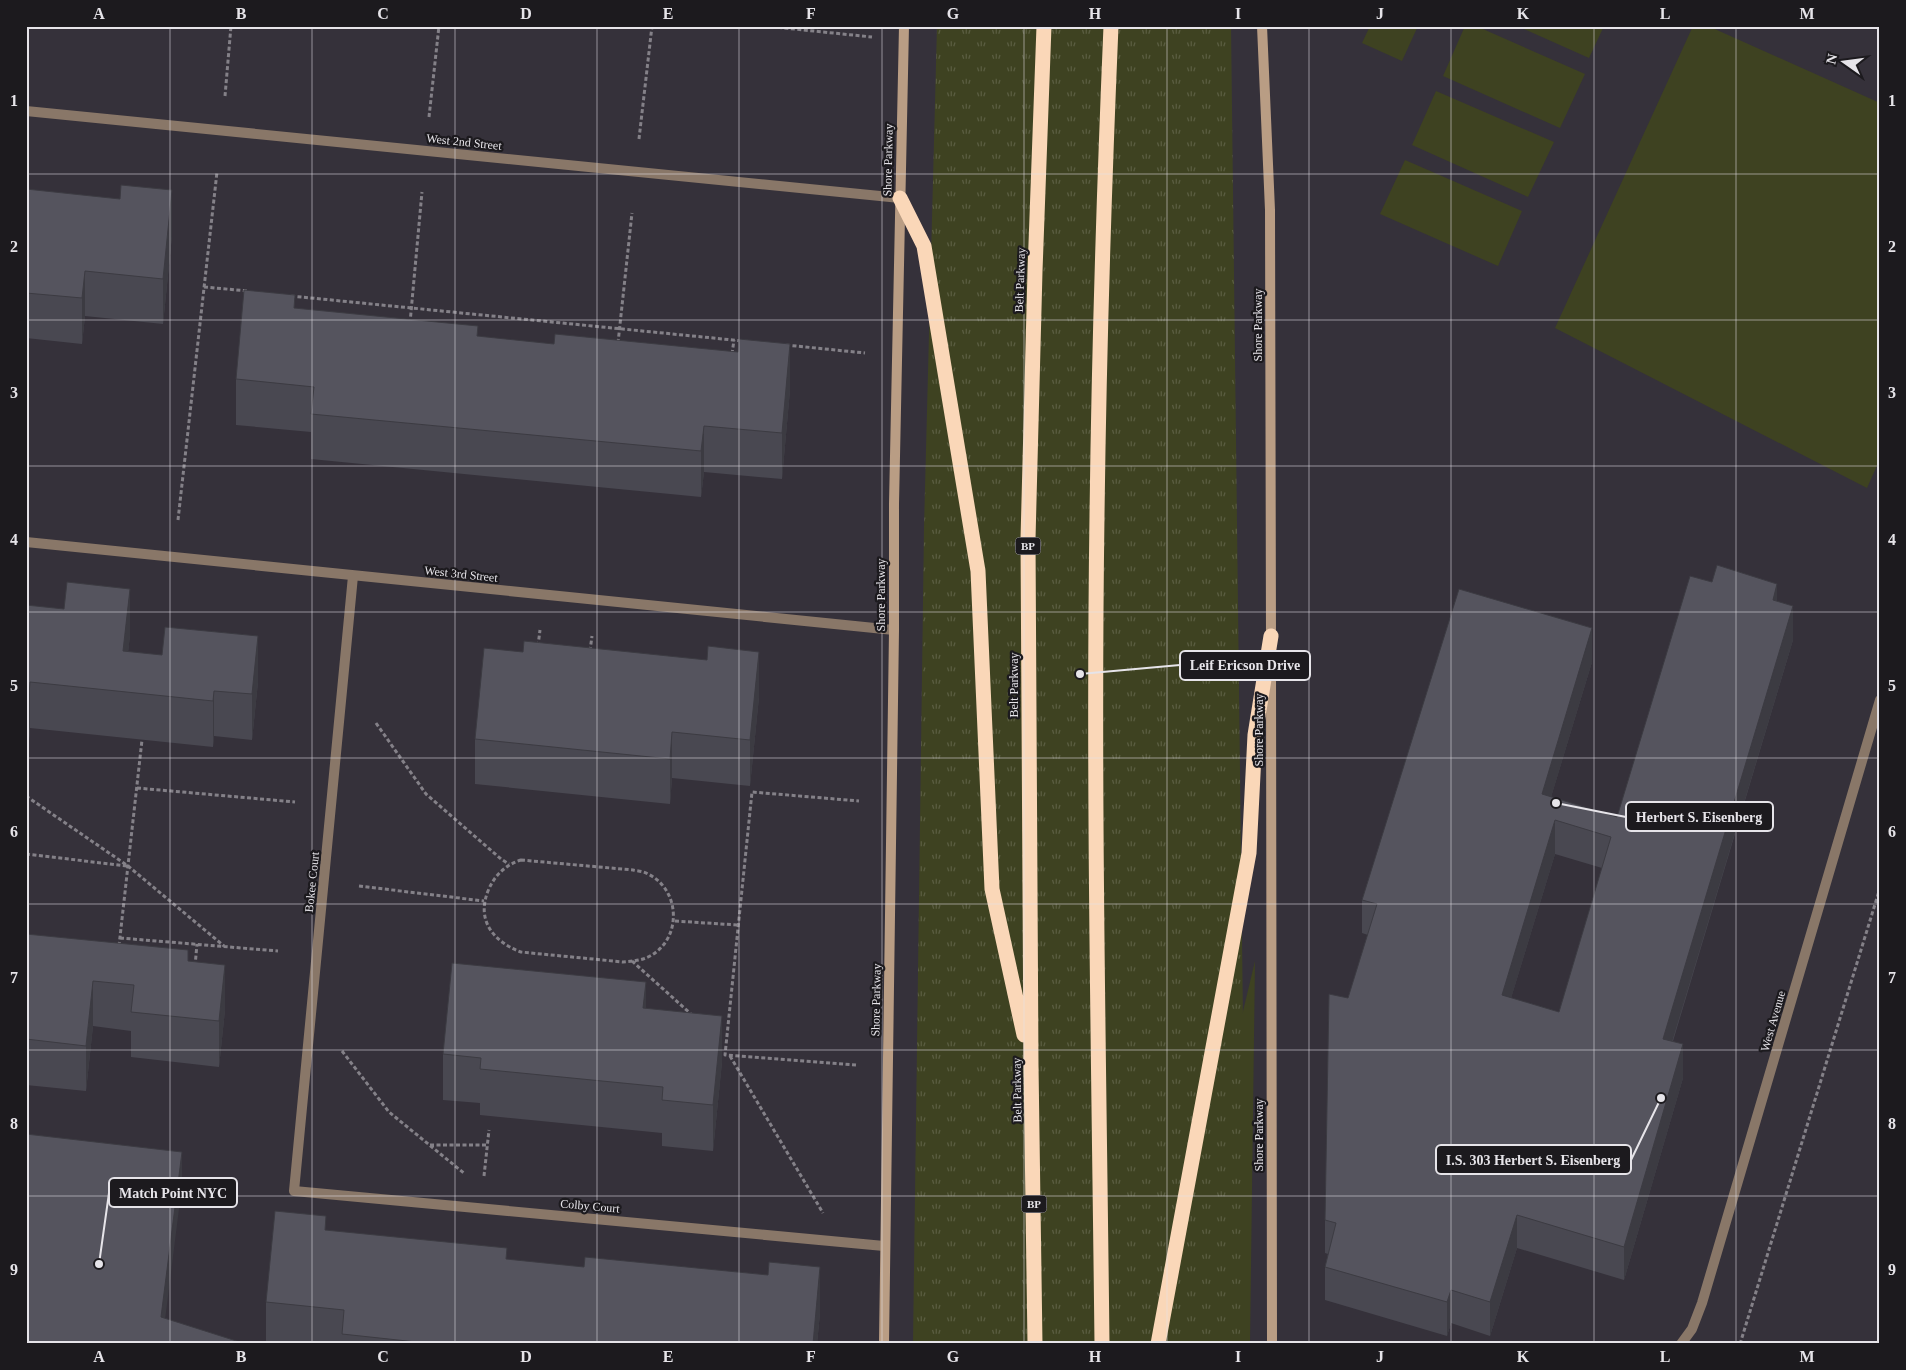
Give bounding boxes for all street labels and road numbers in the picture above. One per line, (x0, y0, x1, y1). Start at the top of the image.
street label: Shore Parkway (880, 123, 896, 197)
street label: West 2nd Street (426, 131, 503, 153)
street label: Belt Parkway (1012, 247, 1028, 313)
street label: Shore Parkway (1251, 289, 1265, 361)
road number: BP (1016, 538, 1040, 554)
street label: Shore Parkway (874, 559, 888, 631)
street label: West 3rd Street (424, 563, 499, 585)
street label: Belt Parkway (1007, 653, 1021, 718)
street label: Shore Parkway (1252, 694, 1266, 766)
street label: Bokee Court (302, 850, 322, 913)
street label: Shore Parkway (868, 963, 884, 1037)
street label: West Avenue (1758, 989, 1788, 1053)
street label: Belt Parkway (1009, 1057, 1025, 1123)
street label: Shore Parkway (1252, 1099, 1266, 1171)
street label: Colby Court (560, 1196, 621, 1216)
road number: BP (1022, 1196, 1046, 1212)

